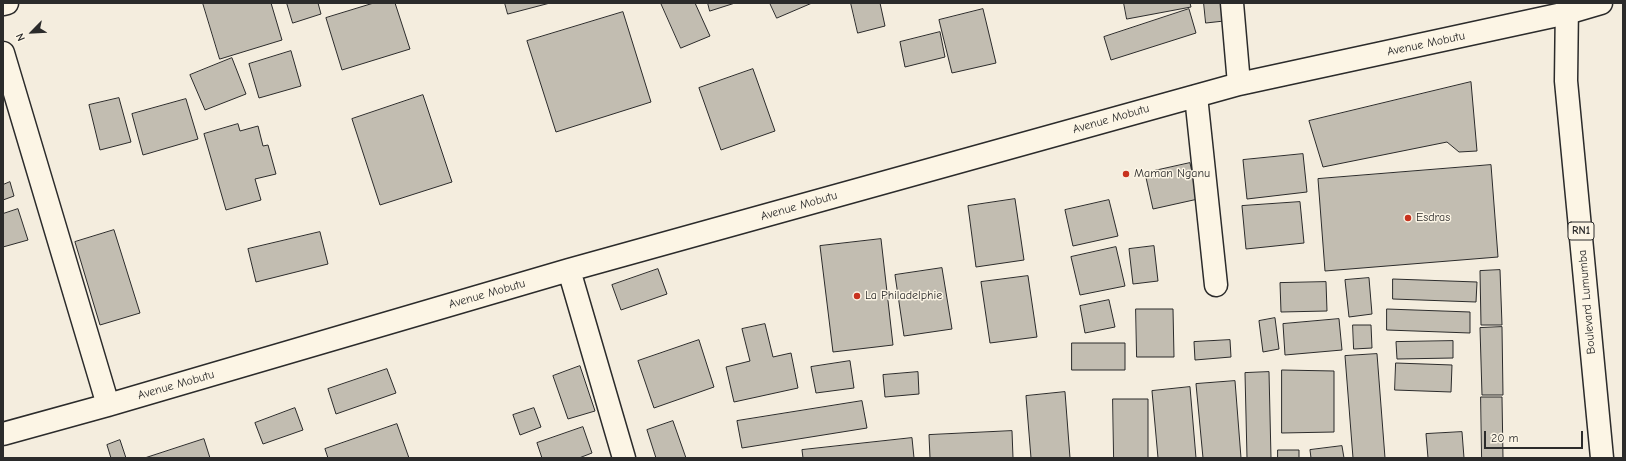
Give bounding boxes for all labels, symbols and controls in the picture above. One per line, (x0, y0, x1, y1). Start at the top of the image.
north arrow (12, 12, 52, 52)
street label: Avenue Mobutu (1386, 29, 1466, 59)
text: N (13, 31, 28, 43)
street label: Avenue Mobutu (1071, 101, 1151, 137)
place label: Maman Nganu (1134, 167, 1210, 181)
marker: Maman Nganu (1121, 169, 1131, 179)
street label: Avenue Mobutu (759, 188, 839, 224)
place label: Esdras (1416, 211, 1450, 225)
marker: Esdras (1403, 213, 1413, 223)
road number: RN1 (1568, 222, 1594, 240)
street label: Boulevard Lumumba (1575, 249, 1599, 355)
street label: Avenue Mobutu (447, 276, 527, 312)
place label: La Philadelphie (865, 289, 942, 303)
marker: La Philadelphie (852, 291, 862, 301)
street label: Avenue Mobutu (136, 367, 216, 403)
scale bar (1486, 423, 1585, 449)
text: 20 m (1491, 431, 1519, 445)

